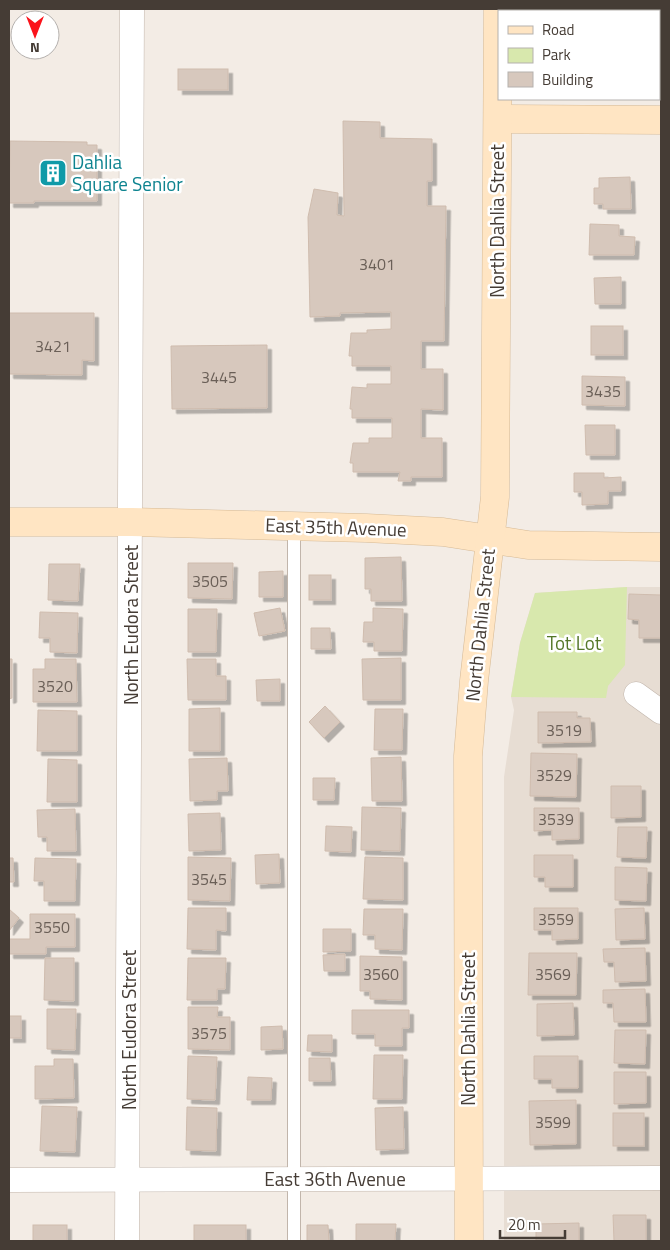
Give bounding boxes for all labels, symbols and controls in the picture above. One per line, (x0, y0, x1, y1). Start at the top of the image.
north arrow (10, 10, 60, 60)
legend (498, 10, 660, 100)
text: Road (542, 18, 574, 41)
text: N (30, 38, 40, 59)
text: Park (542, 43, 571, 66)
text: Building (542, 68, 593, 91)
street label: North Dahlia Street (482, 144, 511, 298)
place label: Dahlia Square Senior (72, 147, 183, 198)
building icon: Dahlia Square Senior (38, 158, 68, 188)
house number: 3401 (359, 252, 395, 276)
house number: 3421 (35, 334, 71, 358)
house number: 3445 (201, 365, 237, 389)
house number: 3435 (585, 379, 621, 403)
street label: East 35th Avenue (265, 510, 407, 543)
street label: North Eudora Street (116, 545, 145, 705)
street label: North Dahlia Street (457, 547, 502, 703)
house number: 3505 (192, 569, 228, 593)
park label: Tot Lot (547, 628, 602, 657)
house number: 3520 (37, 674, 73, 698)
house number: 3519 (546, 718, 582, 742)
house number: 3529 (536, 763, 572, 787)
house number: 3539 (538, 807, 574, 831)
house number: 3545 (191, 867, 227, 891)
house number: 3559 (538, 907, 574, 931)
house number: 3550 (34, 915, 70, 939)
street label: North Eudora Street (114, 950, 143, 1110)
street label: North Dahlia Street (453, 952, 482, 1106)
house number: 3560 (363, 962, 399, 986)
house number: 3569 (535, 962, 571, 986)
house number: 3575 (191, 1021, 227, 1045)
house number: 3599 (535, 1110, 571, 1134)
street label: East 36th Avenue (264, 1164, 406, 1193)
scale bar (500, 1208, 565, 1240)
text: 20 m (508, 1213, 541, 1236)

